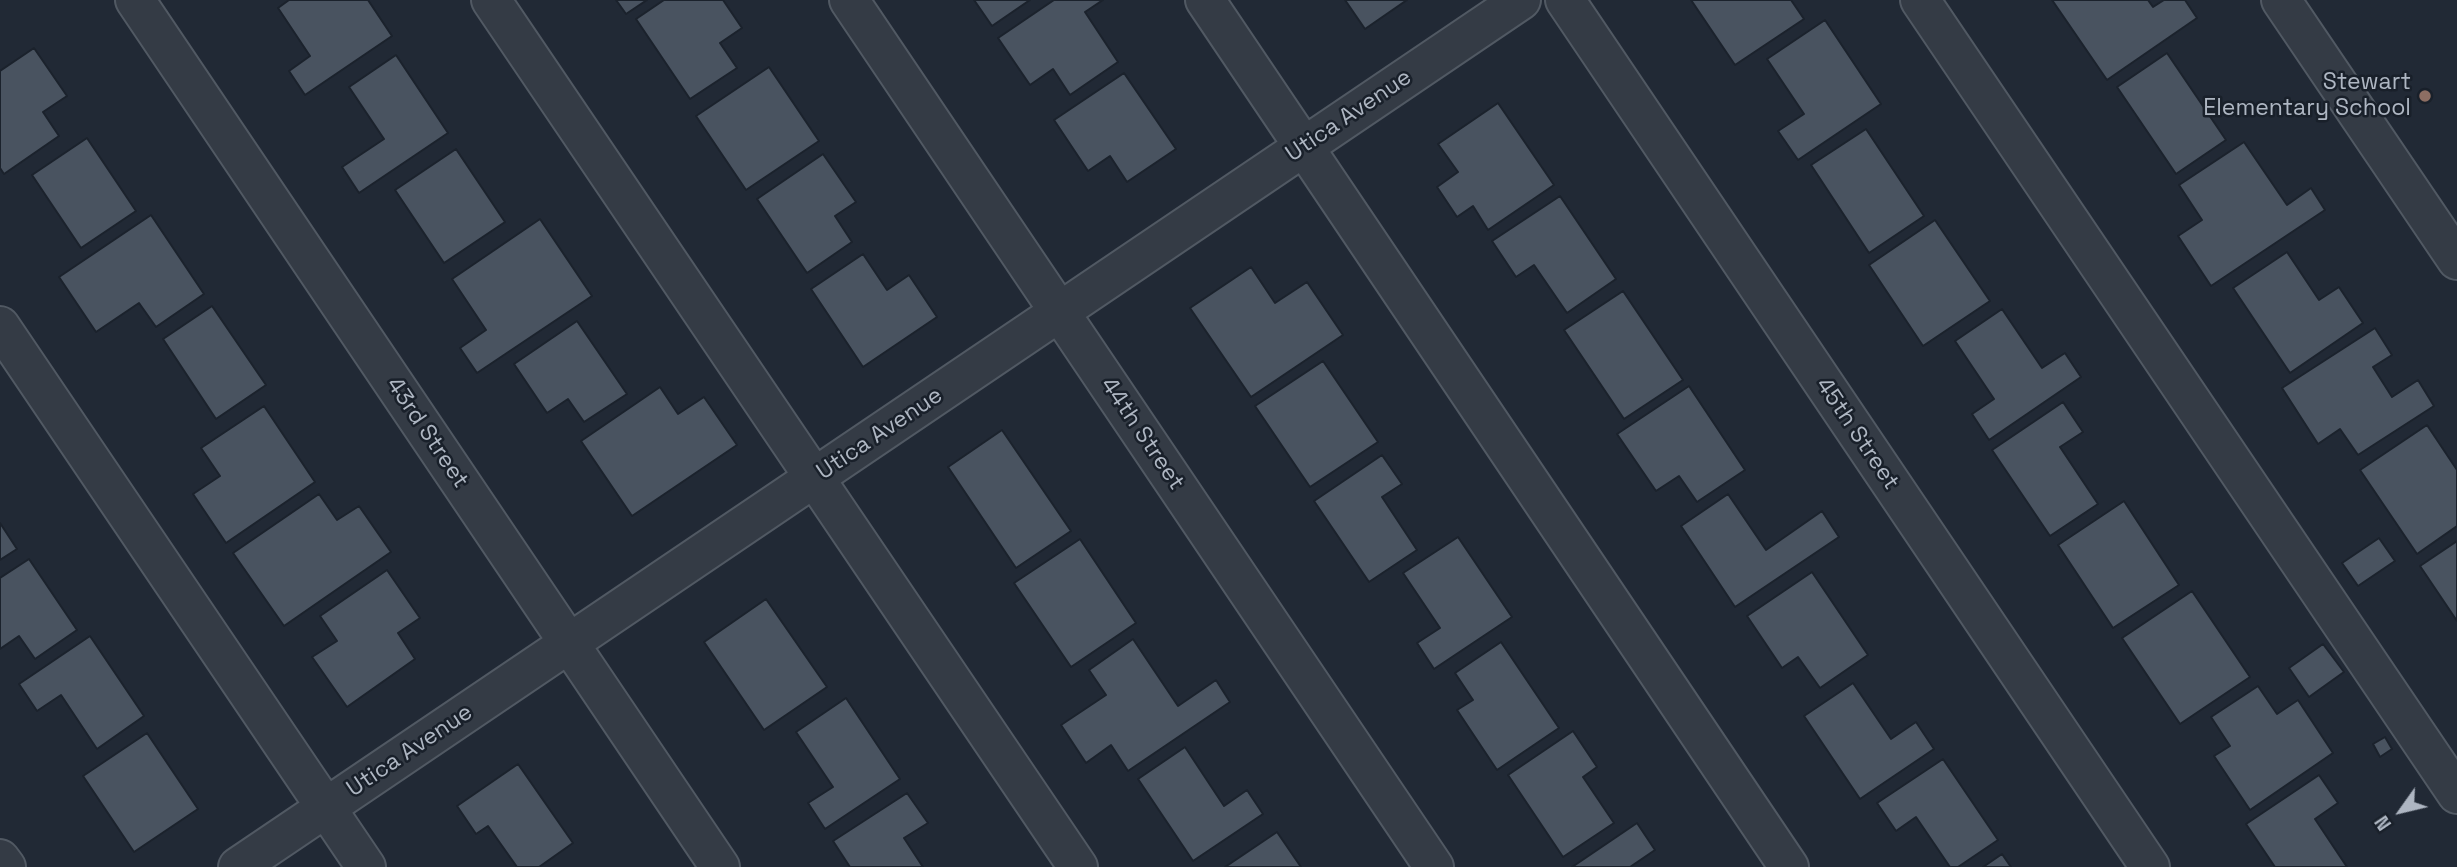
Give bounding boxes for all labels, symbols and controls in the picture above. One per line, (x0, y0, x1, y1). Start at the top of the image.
street label: Utica Avenue (1281, 64, 1417, 168)
place label: Stewart Elementary School (2203, 69, 2411, 123)
marker: Stewart Elementary School (2417, 88, 2433, 104)
street label: 43rd Street (380, 372, 474, 494)
street label: 44th Street (1094, 373, 1190, 495)
street label: 45th Street (1809, 373, 1905, 495)
street label: Utica Avenue (812, 382, 948, 486)
street label: Utica Avenue (342, 699, 478, 803)
north arrow (2366, 776, 2436, 846)
text: N (2369, 811, 2397, 835)

